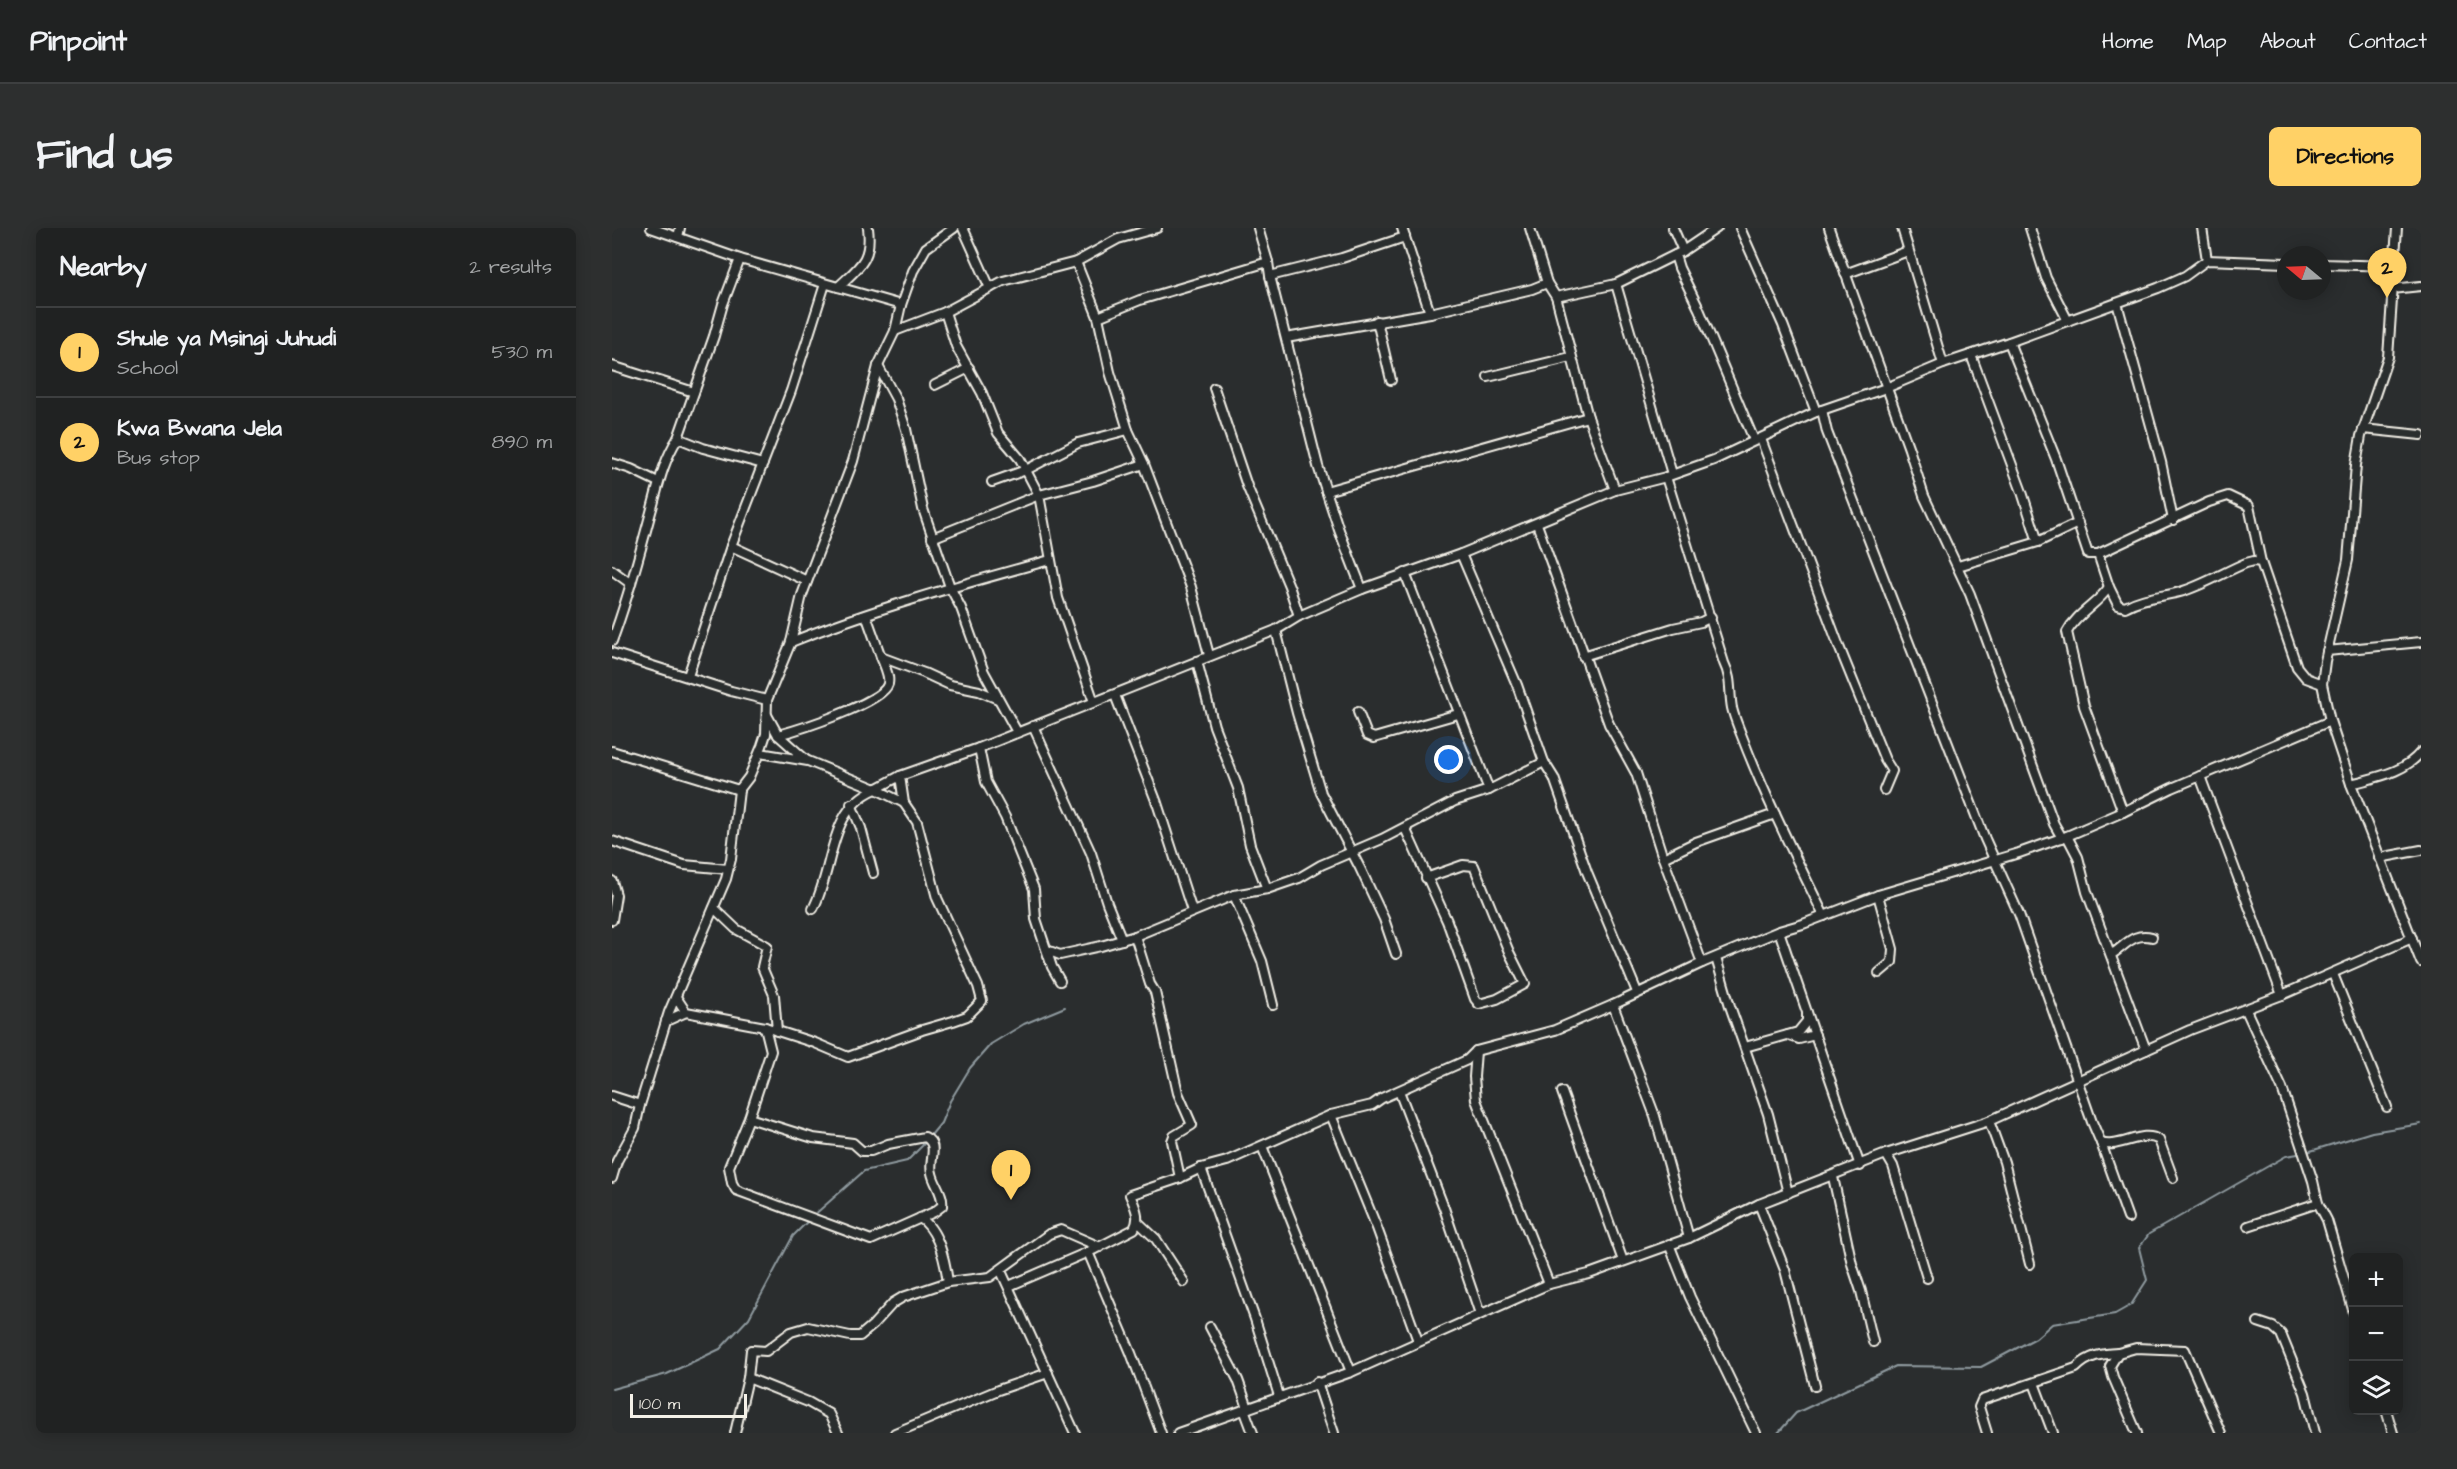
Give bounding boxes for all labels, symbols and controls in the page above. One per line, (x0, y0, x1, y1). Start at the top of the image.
text: Pinpoint (30, 22, 127, 61)
text: Home (2102, 27, 2154, 56)
text: Map (2187, 27, 2227, 56)
text: About (2260, 27, 2316, 56)
text: Contact (2349, 27, 2427, 56)
text: Find us (36, 127, 173, 185)
button: Directions (2269, 127, 2421, 186)
north arrow (2277, 246, 2331, 300)
pin: 2 (2368, 248, 2406, 298)
text: Nearby (60, 249, 147, 285)
text: 2 results (469, 253, 552, 281)
text: Shule ya Msingi Juhudi (117, 323, 336, 354)
text: 1 (78, 338, 81, 366)
text: 530 m (491, 338, 552, 366)
text: School (117, 354, 178, 382)
text: Kwa Bwana Jela (117, 413, 282, 444)
text: 2 (74, 428, 85, 456)
text: 890 m (491, 428, 552, 456)
text: Bus stop (117, 444, 200, 472)
your location (1434, 745, 1463, 774)
pin: 1 (992, 1150, 1030, 1200)
map controls (2349, 1253, 2403, 1415)
button: + (2349, 1253, 2403, 1307)
button: − (2349, 1307, 2403, 1361)
button: layers (2349, 1361, 2403, 1415)
scale bar (630, 1391, 747, 1418)
text: 100 m (639, 1393, 680, 1415)

